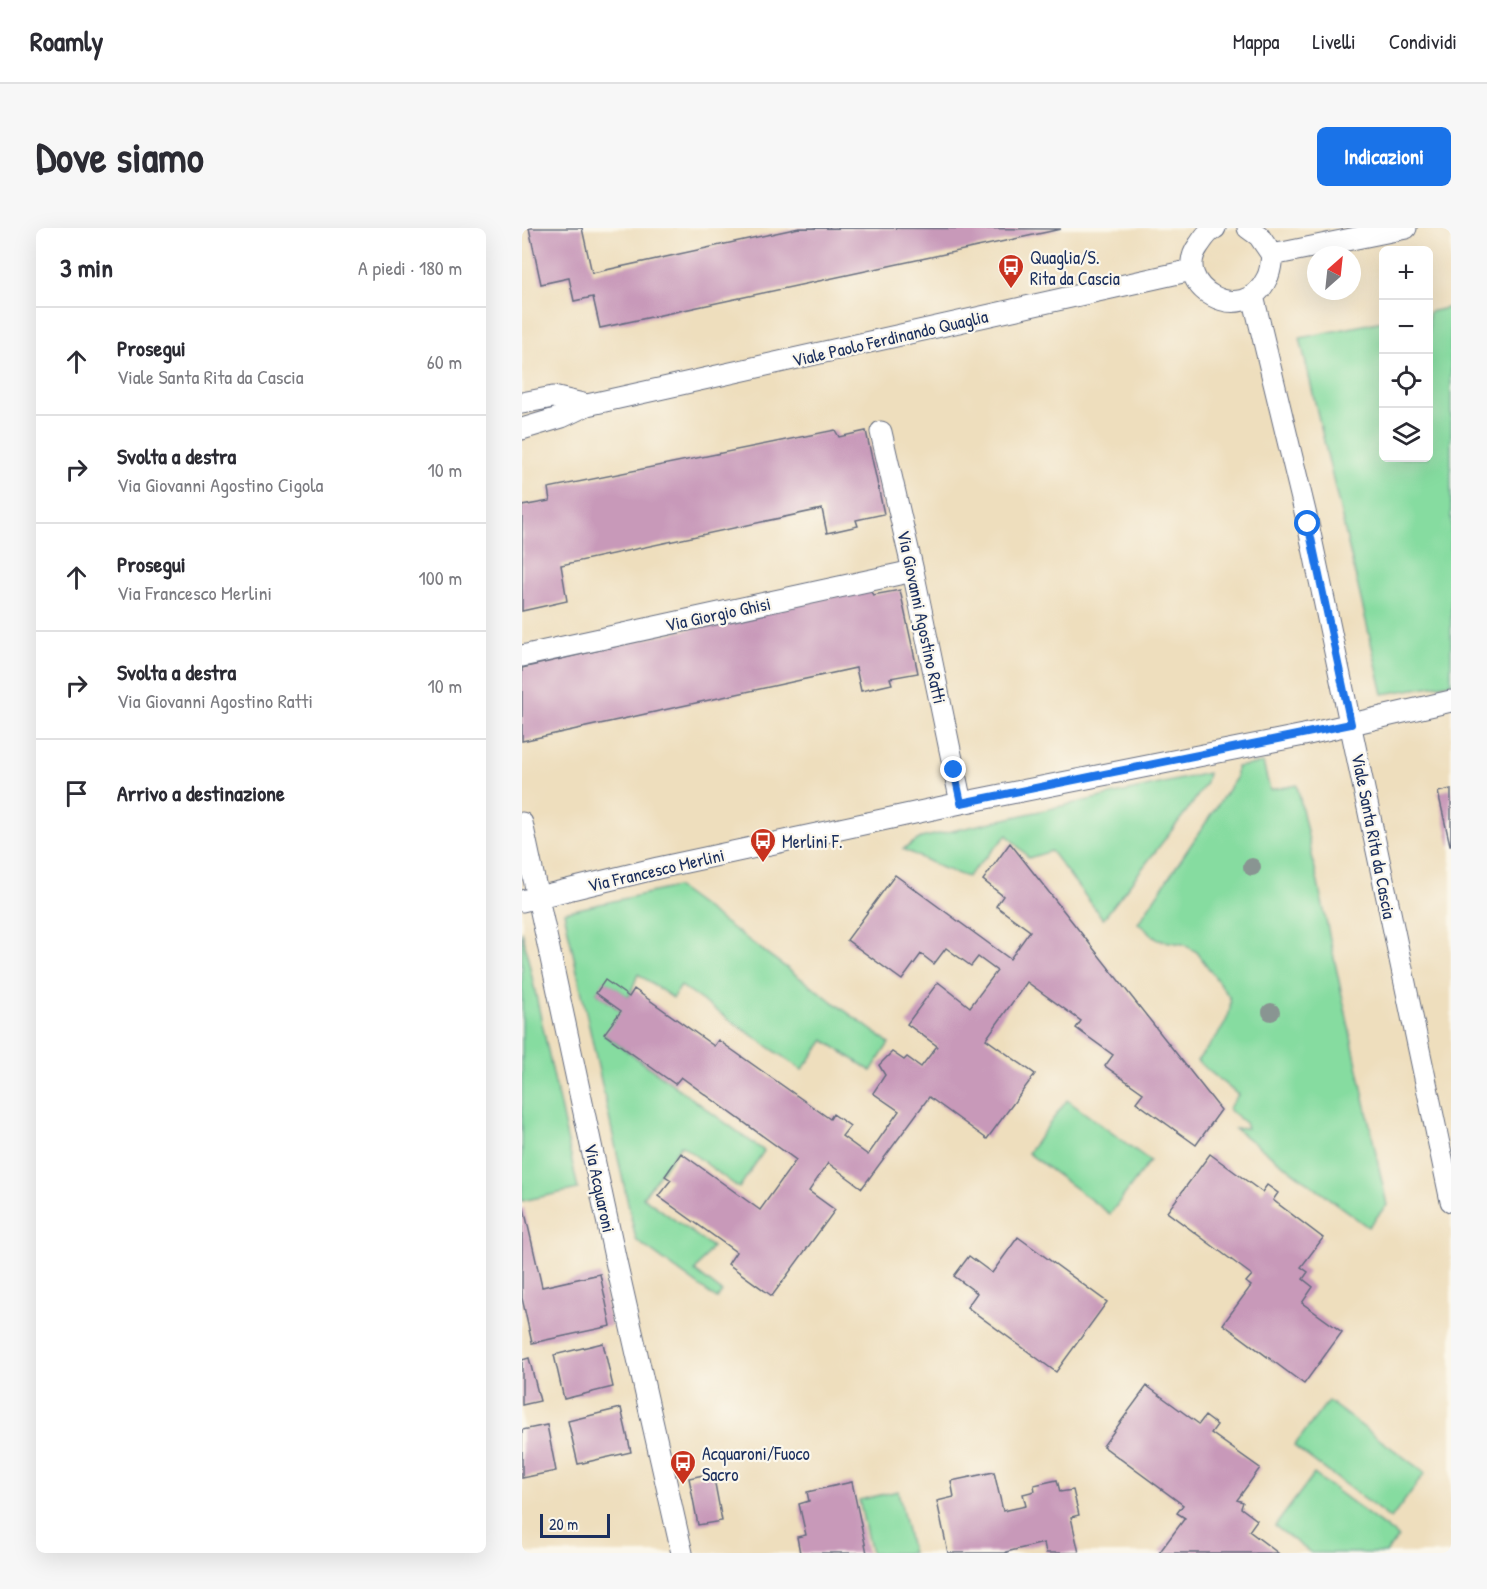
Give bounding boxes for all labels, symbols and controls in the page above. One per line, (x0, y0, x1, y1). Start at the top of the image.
text: Roamly (30, 22, 103, 60)
text: Mappa (1233, 27, 1280, 56)
text: Livelli (1313, 27, 1356, 56)
text: Condividi (1389, 27, 1457, 56)
button: Indicazioni (1317, 127, 1451, 186)
text: Dove siamo (36, 128, 204, 185)
place label: Quaglia/S. Rita da Cascia (1030, 245, 1120, 291)
north arrow (1307, 246, 1361, 300)
map controls (1379, 246, 1433, 462)
button: + (1379, 246, 1433, 300)
text: 3 min (60, 250, 113, 285)
bus stop icon: Quaglia/S. Rita da Cascia (996, 252, 1026, 290)
text: A piedi · 180 m (358, 254, 462, 281)
button: − (1379, 300, 1433, 354)
street label: Viale Paolo Ferdinando Quaglia (790, 303, 990, 373)
text: Prosegui (117, 333, 186, 363)
icon: ahead (60, 345, 93, 378)
text: 60 m (427, 348, 462, 375)
button: locate (1379, 354, 1433, 408)
text: Viale Santa Rita da Cascia (117, 363, 304, 390)
button: layers (1379, 408, 1433, 462)
text: Svolta a destra (117, 441, 236, 471)
icon: right (60, 453, 93, 486)
text: 10 m (428, 456, 462, 483)
text: Via Giovanni Agostino Cigola (117, 471, 323, 498)
route start (1294, 510, 1320, 536)
street label: Via Giovanni Agostino Ratti (891, 528, 953, 706)
text: Prosegui (117, 549, 186, 579)
icon: ahead (60, 561, 93, 594)
text: 100 m (419, 564, 462, 591)
text: Via Francesco Merlini (117, 579, 272, 606)
street label: Via Giorgio Ghisi (663, 591, 773, 637)
text: Svolta a destra (117, 657, 236, 687)
icon: right (60, 669, 93, 702)
text: 10 m (428, 672, 462, 699)
text: Via Giovanni Agostino Ratti (117, 687, 313, 714)
street label: Viale Santa Rita da Cascia (1346, 751, 1402, 921)
route end (940, 756, 966, 782)
icon: arrive (60, 777, 93, 810)
text: Arrivo a destinazione (117, 778, 285, 808)
bus stop icon: Merlini F. (748, 826, 778, 864)
place label: Merlini F. (782, 829, 843, 854)
street label: Via Francesco Merlini (585, 842, 727, 898)
street label: Via Acquaroni (578, 1141, 622, 1235)
place label: Acquaroni/Fuoco Sacro (702, 1441, 810, 1487)
bus stop icon: Acquaroni/Fuoco Sacro (668, 1448, 698, 1486)
scale bar (540, 1511, 610, 1538)
text: 20 m (549, 1513, 578, 1535)

